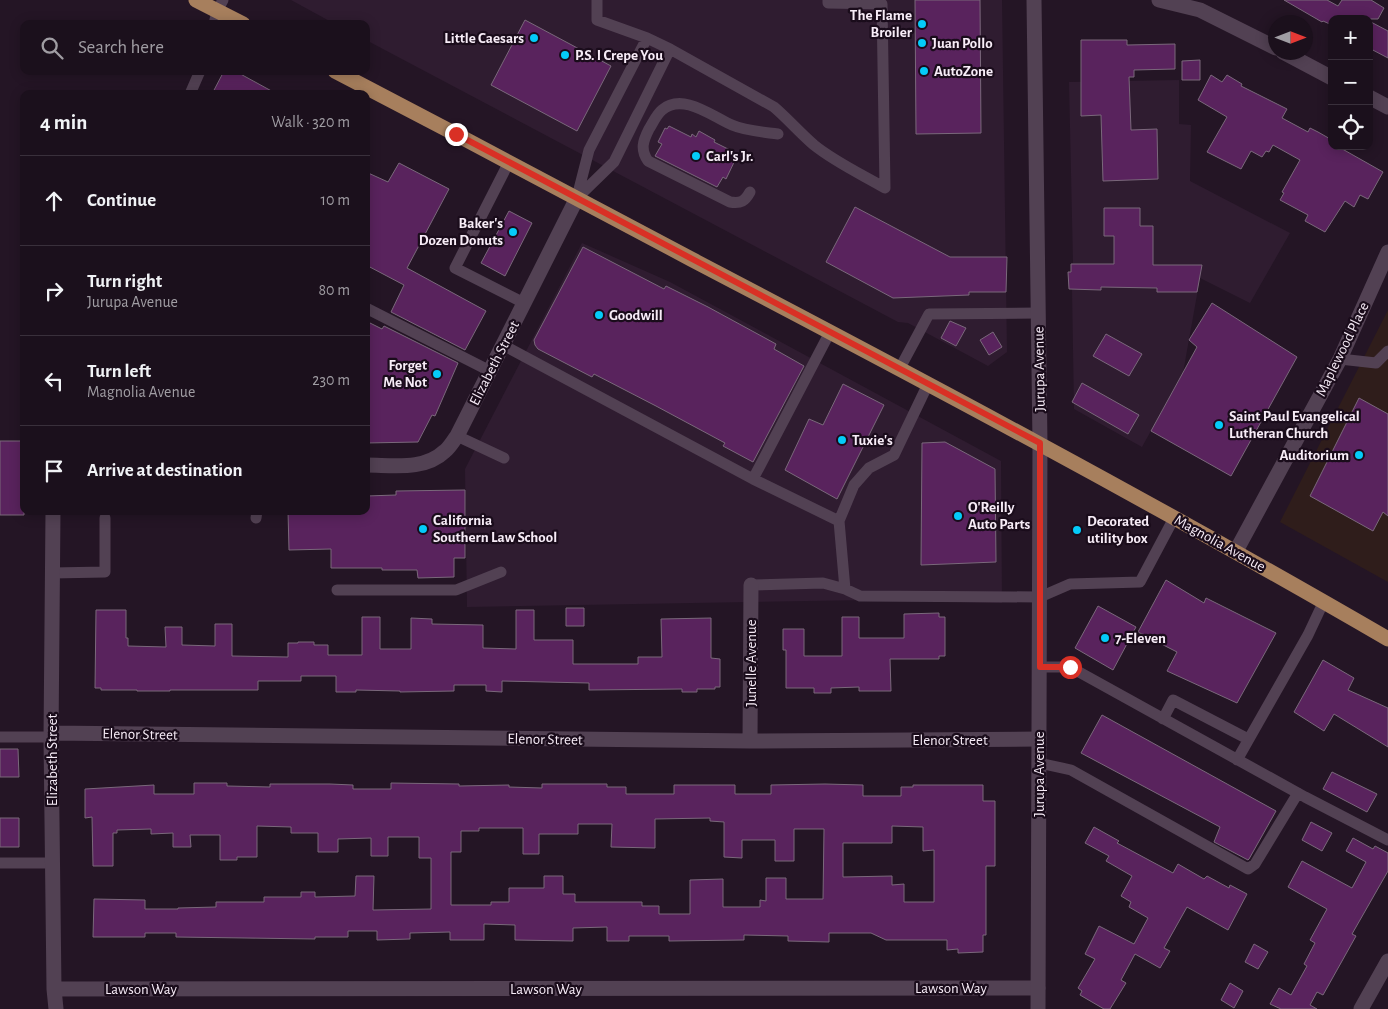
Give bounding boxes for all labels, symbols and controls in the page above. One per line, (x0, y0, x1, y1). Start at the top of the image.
place label: The Flame Broiler (850, 8, 913, 40)
north arrow (1268, 15, 1313, 60)
map controls (1328, 15, 1373, 150)
button: + (1328, 15, 1373, 60)
marker: The Flame Broiler (916, 18, 928, 30)
search box (20, 20, 370, 75)
place label: Little Caesars (444, 31, 524, 46)
marker: Little Caesars (528, 32, 540, 44)
icon: search (38, 34, 66, 62)
place label: Juan Pollo (932, 36, 993, 51)
marker: Juan Pollo (916, 37, 928, 49)
text: Search here (78, 38, 164, 57)
place label: P.S. I Crepe You (575, 48, 663, 63)
marker: P.S. I Crepe You (559, 49, 571, 61)
button: − (1328, 60, 1373, 105)
place label: AutoZone (934, 64, 993, 79)
marker: AutoZone (918, 65, 930, 77)
button: locate (1328, 105, 1373, 150)
text: 4 min (40, 112, 87, 133)
text: Walk · 320 m (271, 114, 350, 130)
route end (445, 123, 468, 146)
place label: Carl's Jr. (706, 149, 753, 164)
marker: Carl's Jr. (690, 150, 702, 162)
icon: ahead (40, 187, 68, 215)
text: Continue (87, 191, 156, 210)
text: 10 m (321, 192, 350, 208)
place label: Baker's Dozen Donuts (419, 216, 503, 248)
marker: Baker's Dozen Donuts (507, 226, 519, 238)
text: Turn right (87, 272, 162, 291)
icon: right (40, 277, 68, 305)
text: 80 m (319, 282, 350, 298)
text: Jurupa Avenue (87, 294, 178, 310)
street label: Maplewood Place (1313, 300, 1372, 399)
place label: Goodwill (609, 308, 663, 323)
marker: Goodwill (593, 309, 605, 321)
street label: Elizabeth Street (467, 318, 522, 408)
street label: Jurupa Avenue (1031, 326, 1048, 412)
place label: Forget Me Not (383, 358, 427, 390)
text: Turn left (87, 362, 151, 381)
icon: left (40, 367, 68, 395)
marker: Forget Me Not (431, 368, 443, 380)
text: 230 m (312, 372, 350, 388)
text: Magnolia Avenue (87, 384, 195, 400)
place label: Saint Paul Evangelical Lutheran Church (1229, 409, 1360, 441)
marker: Saint Paul Evangelical Lutheran Church (1213, 419, 1225, 431)
place label: Tuxie's (852, 433, 893, 448)
marker: Tuxie's (836, 434, 848, 446)
place label: Auditorium (1279, 448, 1349, 463)
marker: Auditorium (1353, 449, 1365, 461)
icon: arrive (40, 457, 68, 485)
text: Arrive at destination (87, 461, 243, 480)
place label: O'Reilly Auto Parts (968, 500, 1031, 532)
marker: O'Reilly Auto Parts (952, 510, 964, 522)
street label: Magnolia Avenue (1172, 512, 1268, 575)
place label: California Southern Law School (433, 513, 557, 545)
place label: Decorated utility box (1087, 514, 1149, 546)
marker: California Southern Law School (417, 523, 429, 535)
marker: Decorated utility box (1071, 524, 1083, 536)
street label: Junelle Avenue (744, 619, 759, 707)
place label: 7-Eleven (1115, 631, 1166, 646)
marker: 7-Eleven (1099, 632, 1111, 644)
route start (1059, 656, 1082, 679)
street label: Elizabeth Street (45, 713, 60, 806)
street label: Elenor Street (102, 726, 178, 743)
street label: Elenor Street (507, 731, 583, 748)
street label: Jurupa Avenue (1032, 731, 1047, 817)
street label: Elenor Street (912, 733, 988, 748)
street label: Lawson Way (915, 981, 987, 996)
street label: Lawson Way (105, 982, 177, 997)
street label: Lawson Way (510, 982, 582, 997)

